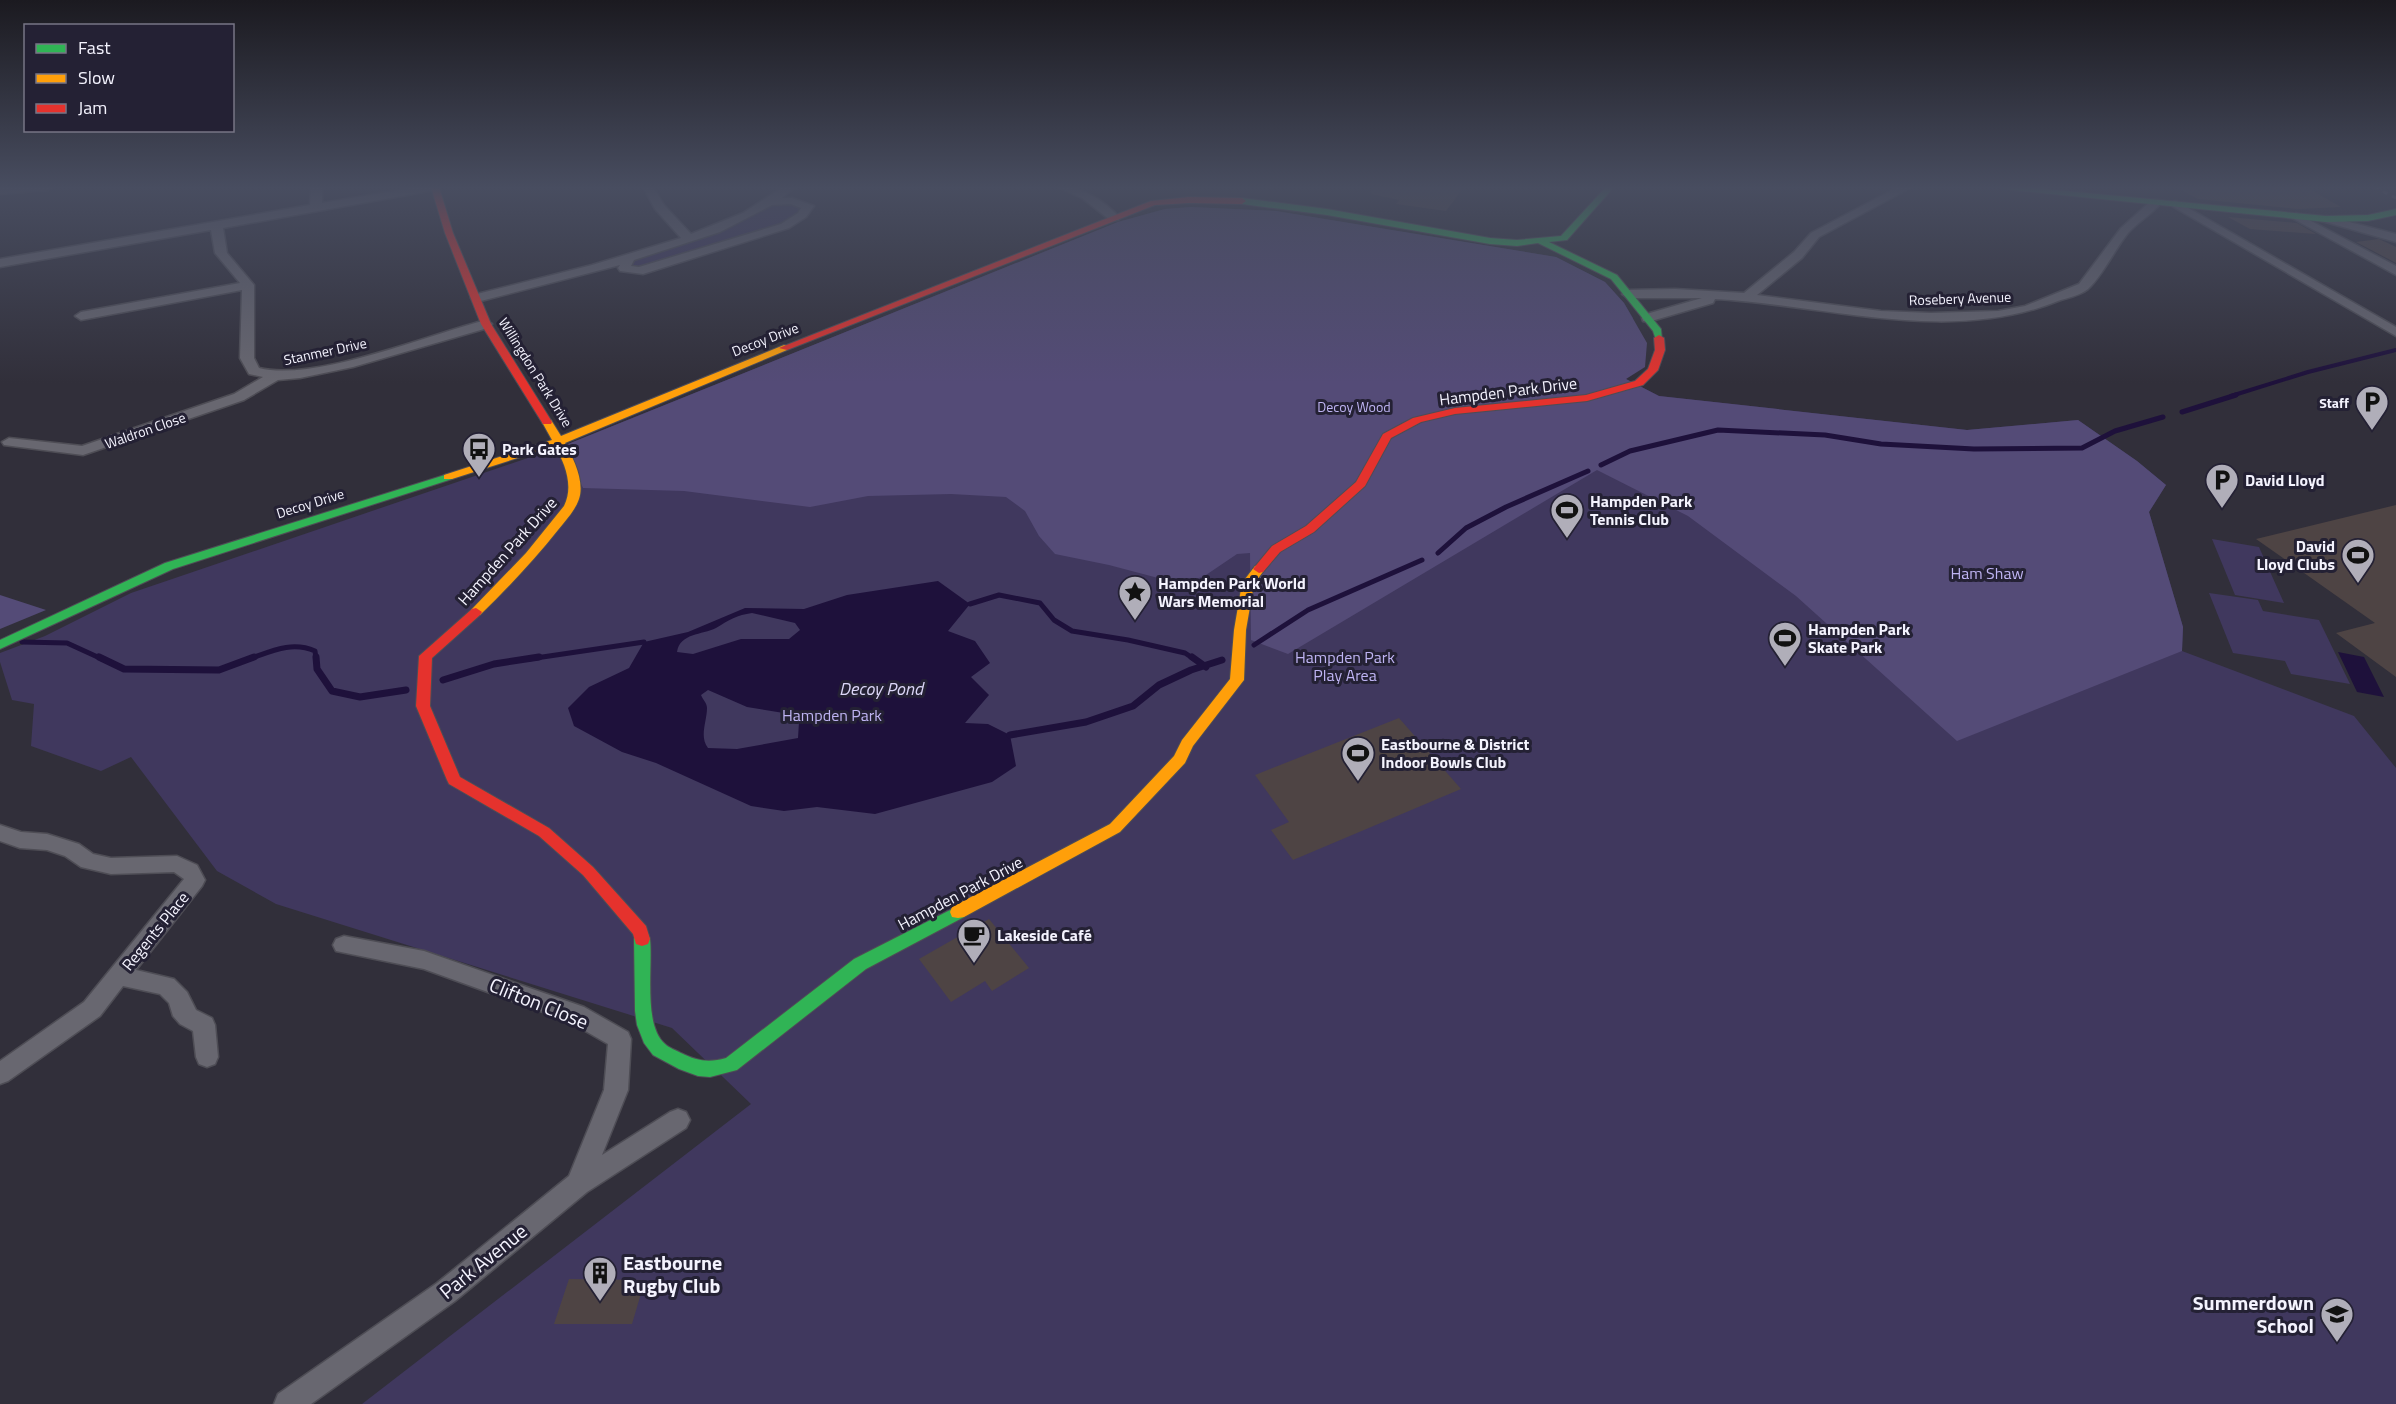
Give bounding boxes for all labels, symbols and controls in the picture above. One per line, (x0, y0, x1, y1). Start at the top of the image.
legend (24, 24, 234, 132)
text: Fast (78, 34, 111, 61)
text: Slow (78, 64, 115, 91)
text: Jam (78, 94, 107, 121)
street label: Rosebery Avenue (1908, 286, 2012, 310)
street label: Willingdon Park Drive (494, 313, 578, 431)
street label: Decoy Drive (729, 317, 801, 361)
street label: Stanmer Drive (282, 332, 368, 370)
street label: Hampden Park Drive (1438, 371, 1578, 411)
parking icon: Staff (2354, 384, 2390, 431)
place label: Staff (2319, 392, 2349, 413)
park label: Decoy Wood (1317, 396, 1391, 417)
street label: Waldron Close (102, 406, 188, 454)
bus stop icon: Park Gates (461, 431, 497, 478)
place label: Park Gates (502, 437, 577, 461)
parking icon: David Lloyd (2204, 462, 2240, 509)
place label: David Lloyd (2245, 468, 2325, 492)
street label: Decoy Drive (274, 483, 346, 523)
place label: Hampden Park Tennis Club (1590, 489, 1693, 531)
street label: Hampden Park Drive (452, 492, 562, 610)
sports icon: Hampden Park Tennis Club (1549, 492, 1585, 539)
place label: David Lloyd Clubs (2256, 534, 2335, 576)
sports icon: David Lloyd Clubs (2340, 537, 2376, 584)
park label: Ham Shaw (1950, 561, 2024, 585)
place label: Hampden Park World Wars Memorial (1158, 571, 1306, 613)
place icon: Hampden Park World Wars Memorial (1117, 574, 1153, 621)
place label: Hampden Park Skate Park (1808, 617, 1911, 659)
sports icon: Hampden Park Skate Park (1767, 620, 1803, 667)
park label: Hampden Park Play Area (1295, 645, 1395, 687)
water label: Decoy Pond (839, 675, 925, 702)
park label: Hampden Park (782, 703, 882, 727)
place label: Eastbourne & District Indoor Bowls Club (1381, 732, 1530, 774)
sports icon: Eastbourne & District Indoor Bowls Club (1340, 735, 1376, 782)
street label: Hampden Park Drive (893, 850, 1027, 936)
street label: Regents Place (116, 886, 194, 976)
cafe icon: Lakeside Café (956, 917, 992, 964)
place label: Lakeside Café (997, 923, 1092, 947)
street label: Clifton Close (485, 969, 593, 1037)
street label: Park Avenue (432, 1216, 534, 1306)
place label: Eastbourne Rugby Club (623, 1247, 722, 1301)
building icon: Eastbourne Rugby Club (582, 1255, 618, 1302)
place label: Summerdown School (2193, 1287, 2314, 1341)
school or university icon: Summerdown School (2319, 1296, 2355, 1343)

